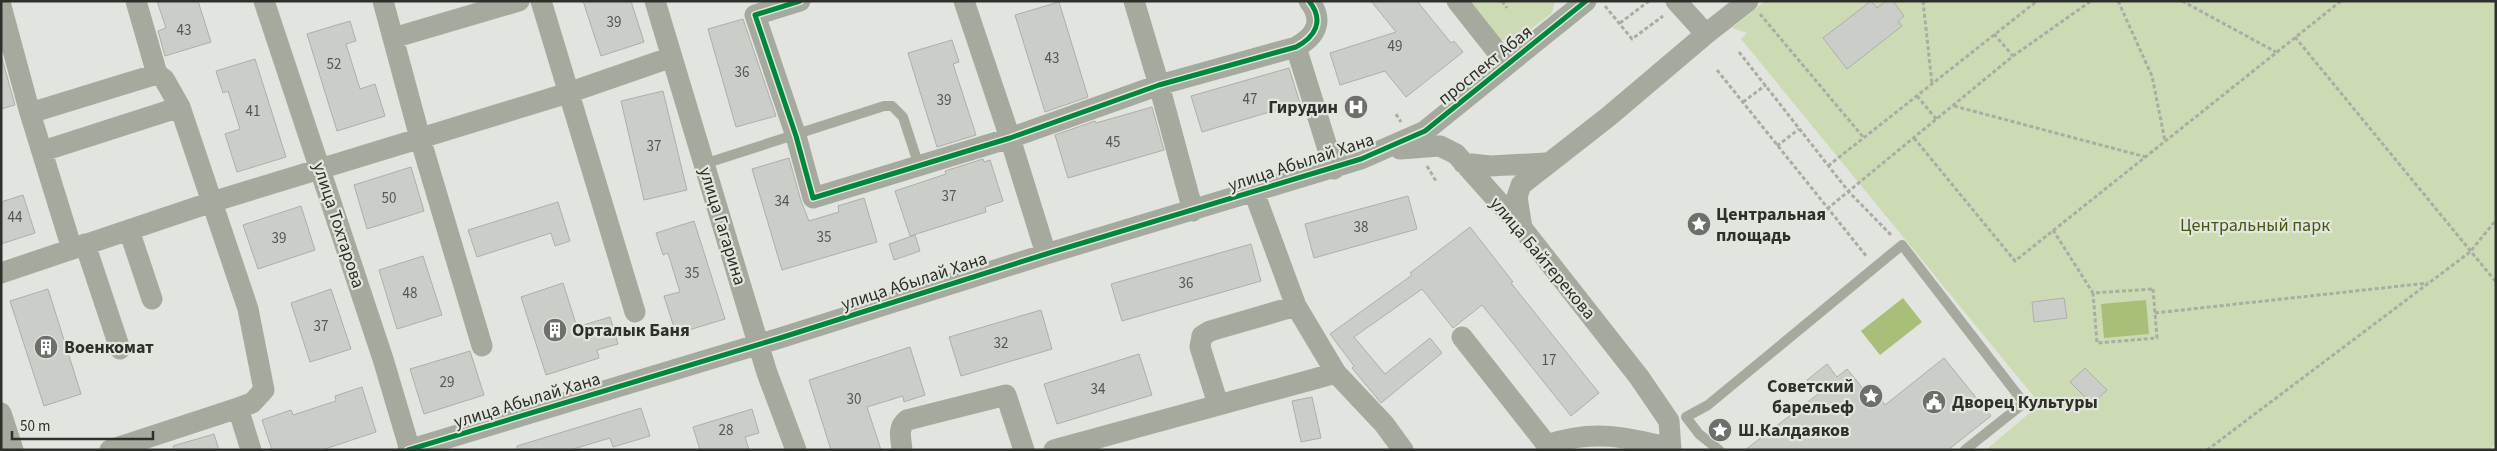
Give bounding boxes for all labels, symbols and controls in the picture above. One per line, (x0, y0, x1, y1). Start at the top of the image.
house number: 39 (607, 12, 621, 33)
street label: проспект Абая (1433, 19, 1538, 111)
house number: 43 (177, 20, 191, 41)
house number: 49 (1388, 36, 1402, 57)
house number: 43 (1045, 48, 1059, 69)
house number: 52 (327, 54, 341, 75)
house number: 36 (735, 62, 749, 83)
house number: 47 (1243, 89, 1257, 110)
house number: 39 (937, 90, 951, 111)
hospital icon: Гирудин (1343, 94, 1369, 120)
place label: Гирудин (1268, 95, 1338, 120)
house number: 41 (246, 101, 260, 122)
street label: улица Абылай Хана (1225, 127, 1377, 198)
house number: 45 (1106, 132, 1120, 153)
house number: 37 (647, 136, 661, 157)
street label: улица Тохтарова (306, 159, 371, 291)
street label: улица Гагарина (693, 164, 752, 288)
house number: 37 (942, 186, 956, 207)
house number: 50 (382, 188, 396, 209)
house number: 34 (775, 191, 790, 212)
street label: улица Байтерекова (1484, 192, 1601, 325)
place label: Центральная площадь (1716, 202, 1826, 248)
house number: 44 (8, 207, 23, 228)
place icon: Центральная площадь (1686, 211, 1712, 237)
park label: Центральный парк (2180, 213, 2330, 238)
house number: 38 (1354, 217, 1368, 238)
house number: 35 (817, 227, 831, 248)
house number: 39 (272, 228, 286, 249)
street label: улица Абылай Хана (838, 246, 990, 317)
house number: 35 (685, 263, 699, 284)
house number: 36 (1179, 273, 1193, 294)
house number: 48 (403, 283, 417, 304)
house number: 37 (314, 316, 328, 337)
building icon: Орталык Баня (542, 317, 568, 343)
place label: Орталык Баня (572, 318, 690, 343)
house number: 32 (994, 333, 1008, 354)
building icon: Военкомат (33, 334, 59, 360)
place label: Военкомат (64, 335, 154, 360)
house number: 17 (1542, 350, 1556, 371)
street label: улица Абылай Хана (451, 366, 604, 435)
house number: 29 (440, 372, 454, 393)
place label: Советский барельеф (1767, 374, 1854, 420)
house number: 34 (1091, 379, 1106, 400)
place icon: Советский барельеф (1858, 383, 1884, 409)
house number: 30 (847, 389, 861, 410)
public building icon: Дворец Культуры (1921, 389, 1947, 415)
place label: Дворец Культуры (1952, 390, 2098, 415)
scale bar (12, 408, 154, 440)
text: 50 m (20, 416, 50, 437)
place icon: Ш.Калдаяков (1707, 417, 1733, 443)
place label: Ш.Калдаяков (1738, 418, 1850, 443)
house number: 28 (719, 420, 733, 441)

